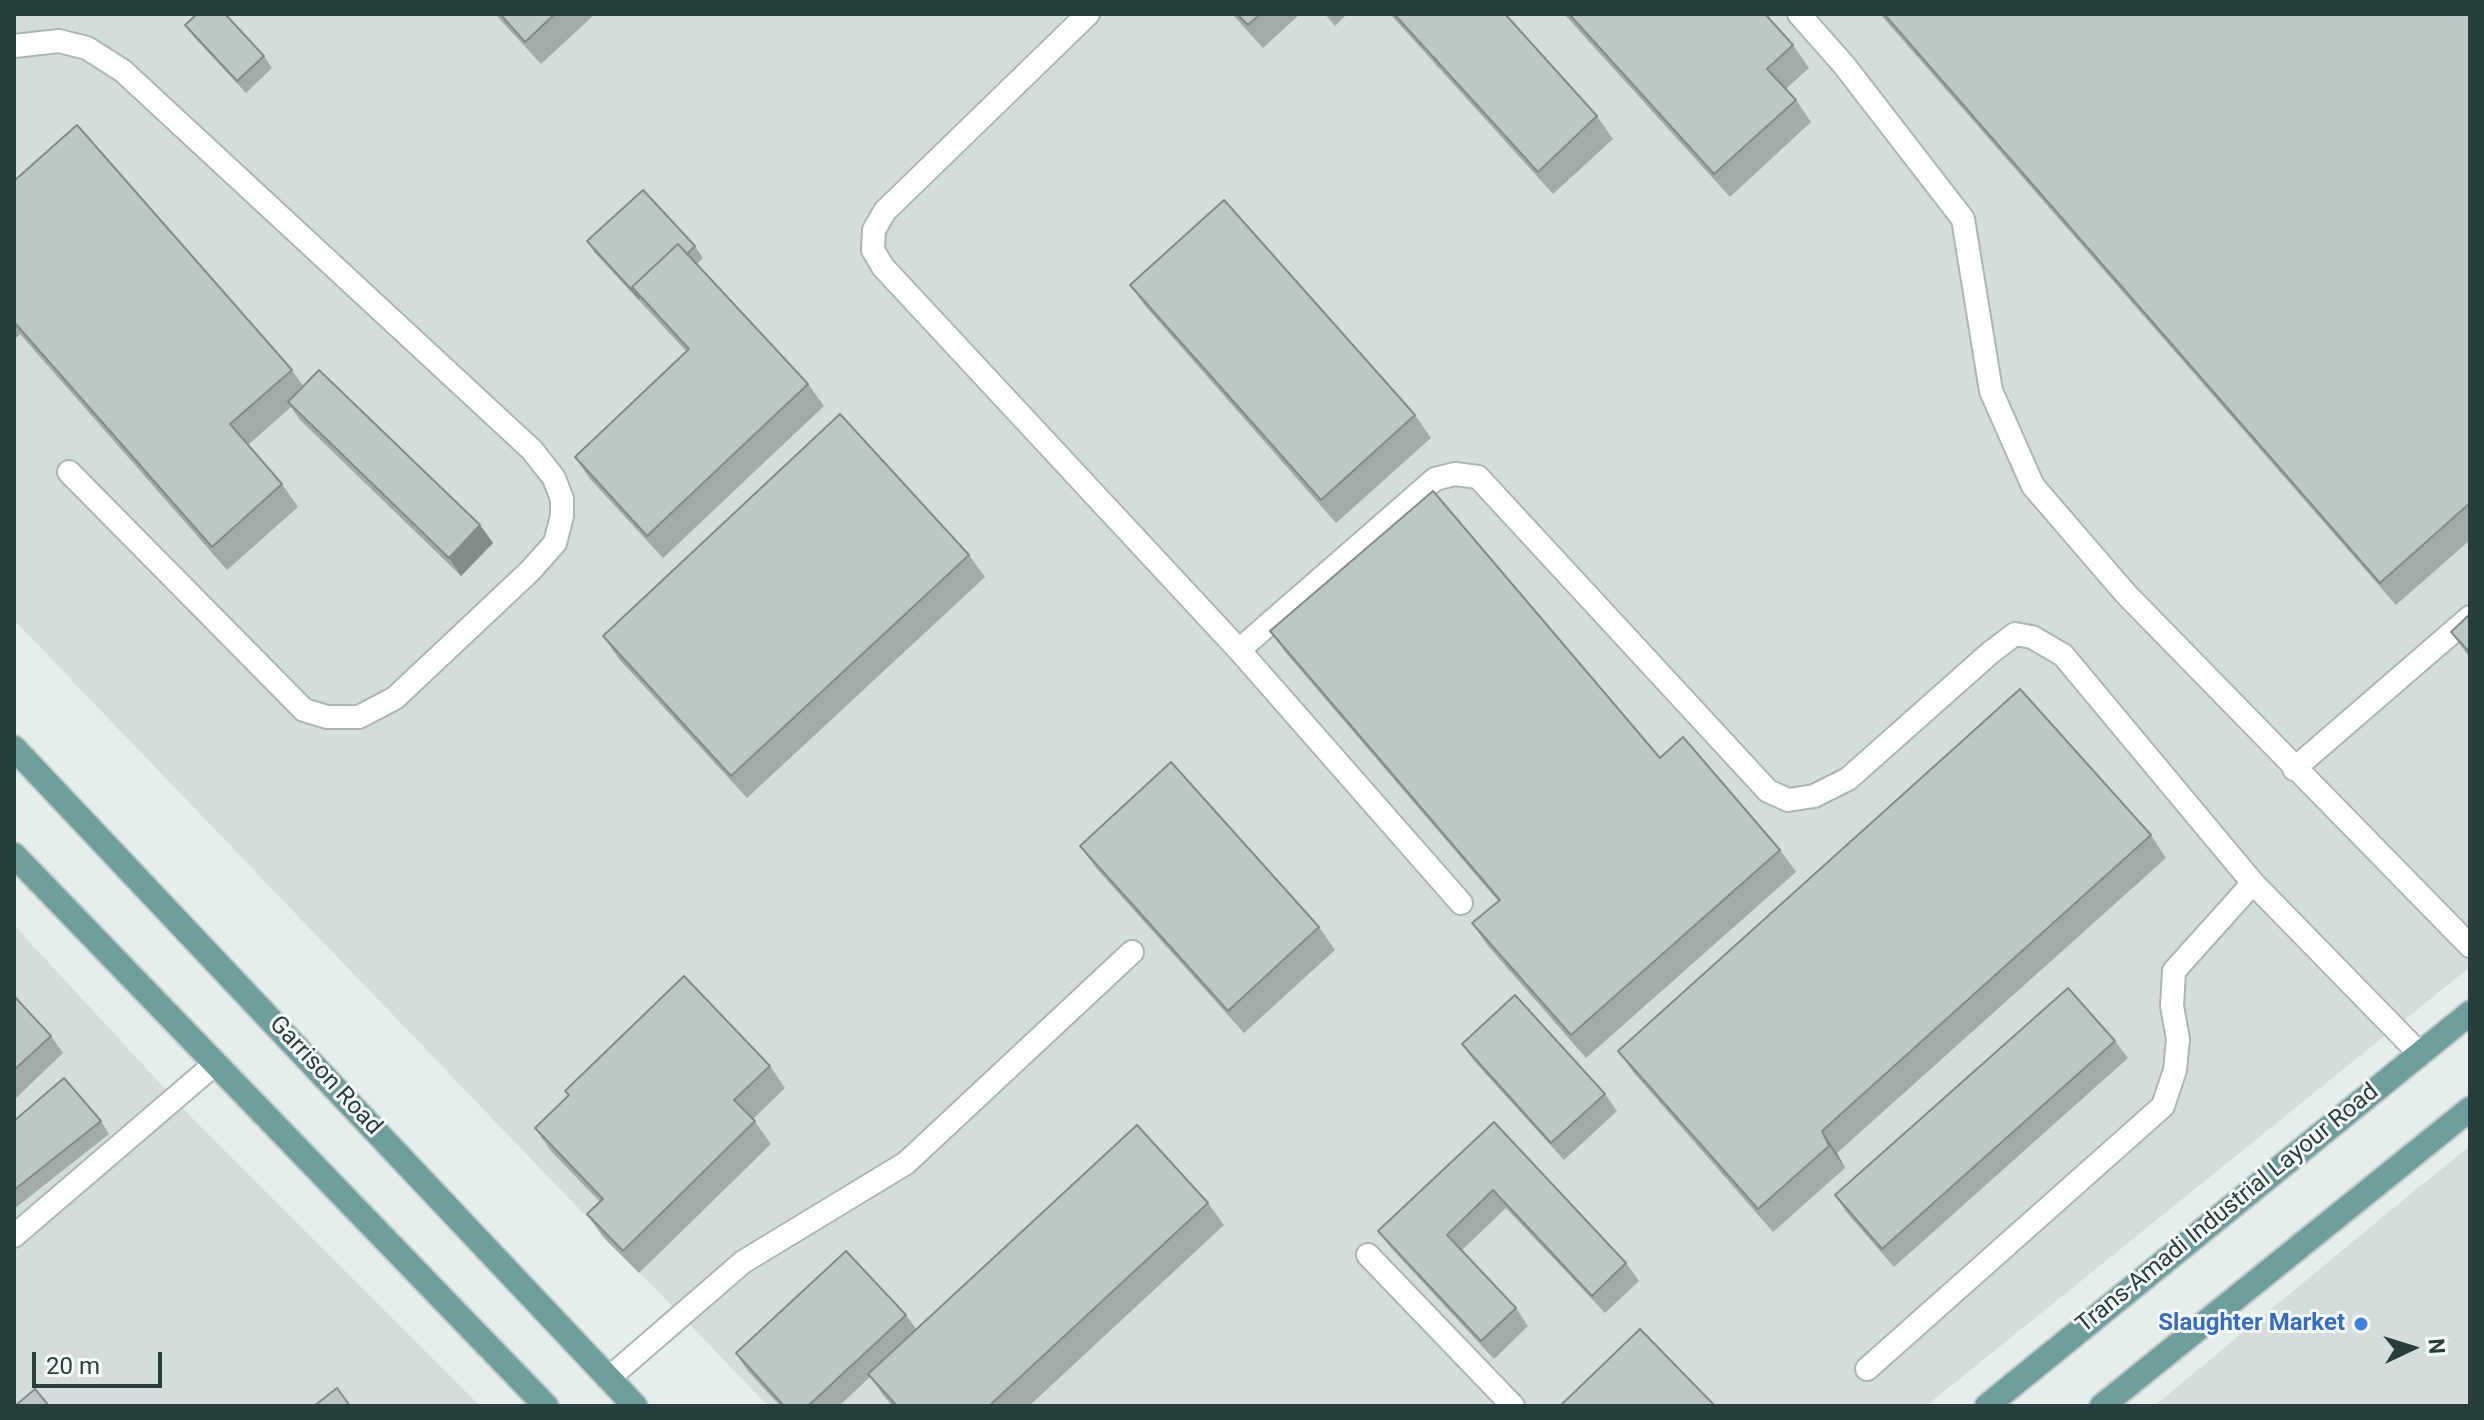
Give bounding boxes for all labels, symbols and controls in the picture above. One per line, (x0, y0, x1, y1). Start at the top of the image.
street label: Garrison Road (263, 1011, 387, 1141)
street label: Trans-Amadi Industrial Layour Road (2071, 1078, 2385, 1340)
north arrow (2372, 1308, 2452, 1388)
place label: Slaughter Market (2158, 1310, 2345, 1338)
marker: Slaughter Market (2352, 1315, 2370, 1333)
scale bar (36, 1336, 166, 1386)
text: N (2423, 1338, 2449, 1355)
text: 20 m (46, 1352, 100, 1380)

